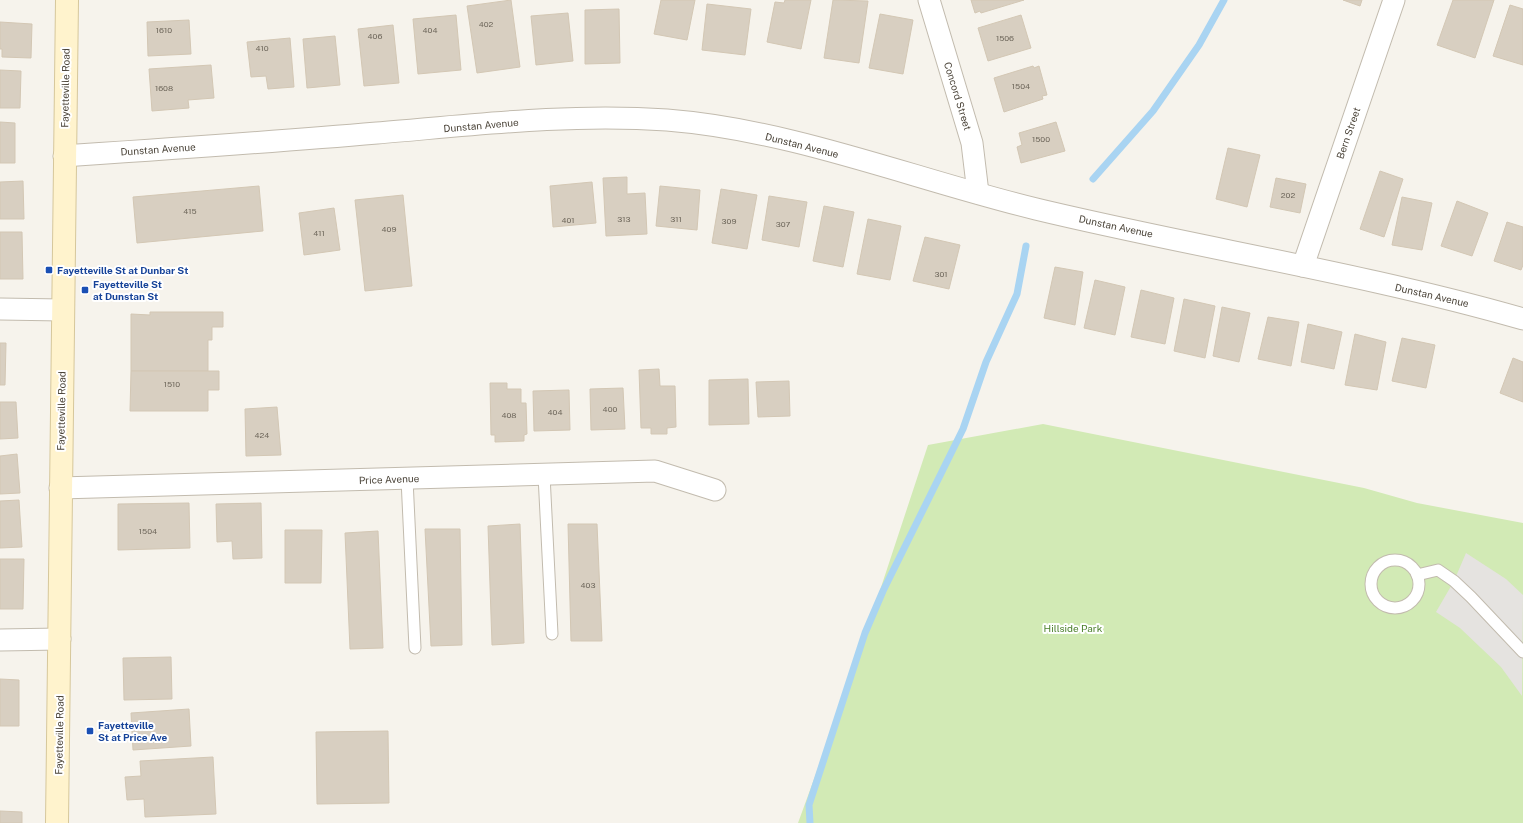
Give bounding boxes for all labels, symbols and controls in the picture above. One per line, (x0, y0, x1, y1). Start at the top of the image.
house number: 402 (479, 19, 494, 29)
house number: 1610 (156, 25, 172, 35)
house number: 404 (423, 25, 437, 35)
house number: 406 (368, 31, 382, 41)
house number: 1506 (996, 33, 1014, 43)
house number: 410 (255, 43, 269, 53)
street label: Fayetteville Road (58, 48, 72, 128)
street label: Concord Street (942, 60, 974, 132)
house number: 1504 (1012, 81, 1030, 91)
house number: 1608 (155, 83, 173, 93)
street label: Bern Street (1334, 106, 1362, 160)
street label: Dunstan Avenue (443, 116, 519, 134)
street label: Dunstan Avenue (764, 130, 840, 160)
house number: 1500 (1032, 134, 1050, 144)
street label: Dunstan Avenue (120, 140, 196, 158)
house number: 202 (1281, 190, 1295, 200)
house number: 415 (183, 206, 197, 216)
street label: Dunstan Avenue (1078, 212, 1154, 240)
house number: 313 (617, 214, 631, 224)
house number: 311 (670, 214, 682, 224)
house number: 401 (561, 215, 575, 225)
house number: 309 (722, 216, 736, 226)
house number: 307 (776, 219, 790, 229)
house number: 409 (382, 224, 396, 234)
house number: 411 (313, 228, 325, 238)
place label: Fayetteville St at Dunbar St (57, 264, 188, 276)
marker: Fayetteville St at Dunbar St (44, 265, 54, 275)
house number: 301 (934, 269, 948, 279)
place label: Fayetteville St at Dunstan St (93, 278, 162, 302)
street label: Dunstan Avenue (1394, 281, 1470, 309)
marker: Fayetteville St at Dunstan St (80, 285, 90, 295)
street label: Fayetteville Road (54, 371, 68, 451)
house number: 1510 (164, 379, 180, 389)
house number: 400 (603, 404, 617, 414)
house number: 404 (548, 407, 562, 417)
house number: 408 (501, 410, 517, 420)
house number: 424 (255, 430, 269, 440)
street label: Price Avenue (359, 472, 420, 486)
house number: 1504 (139, 526, 157, 536)
house number: 403 (581, 580, 595, 590)
park label: Hillside Park (1044, 622, 1103, 634)
street label: Fayetteville Road (52, 695, 66, 775)
place label: Fayetteville St at Price Ave (98, 719, 167, 743)
marker: Fayetteville St at Price Ave (85, 726, 95, 736)

